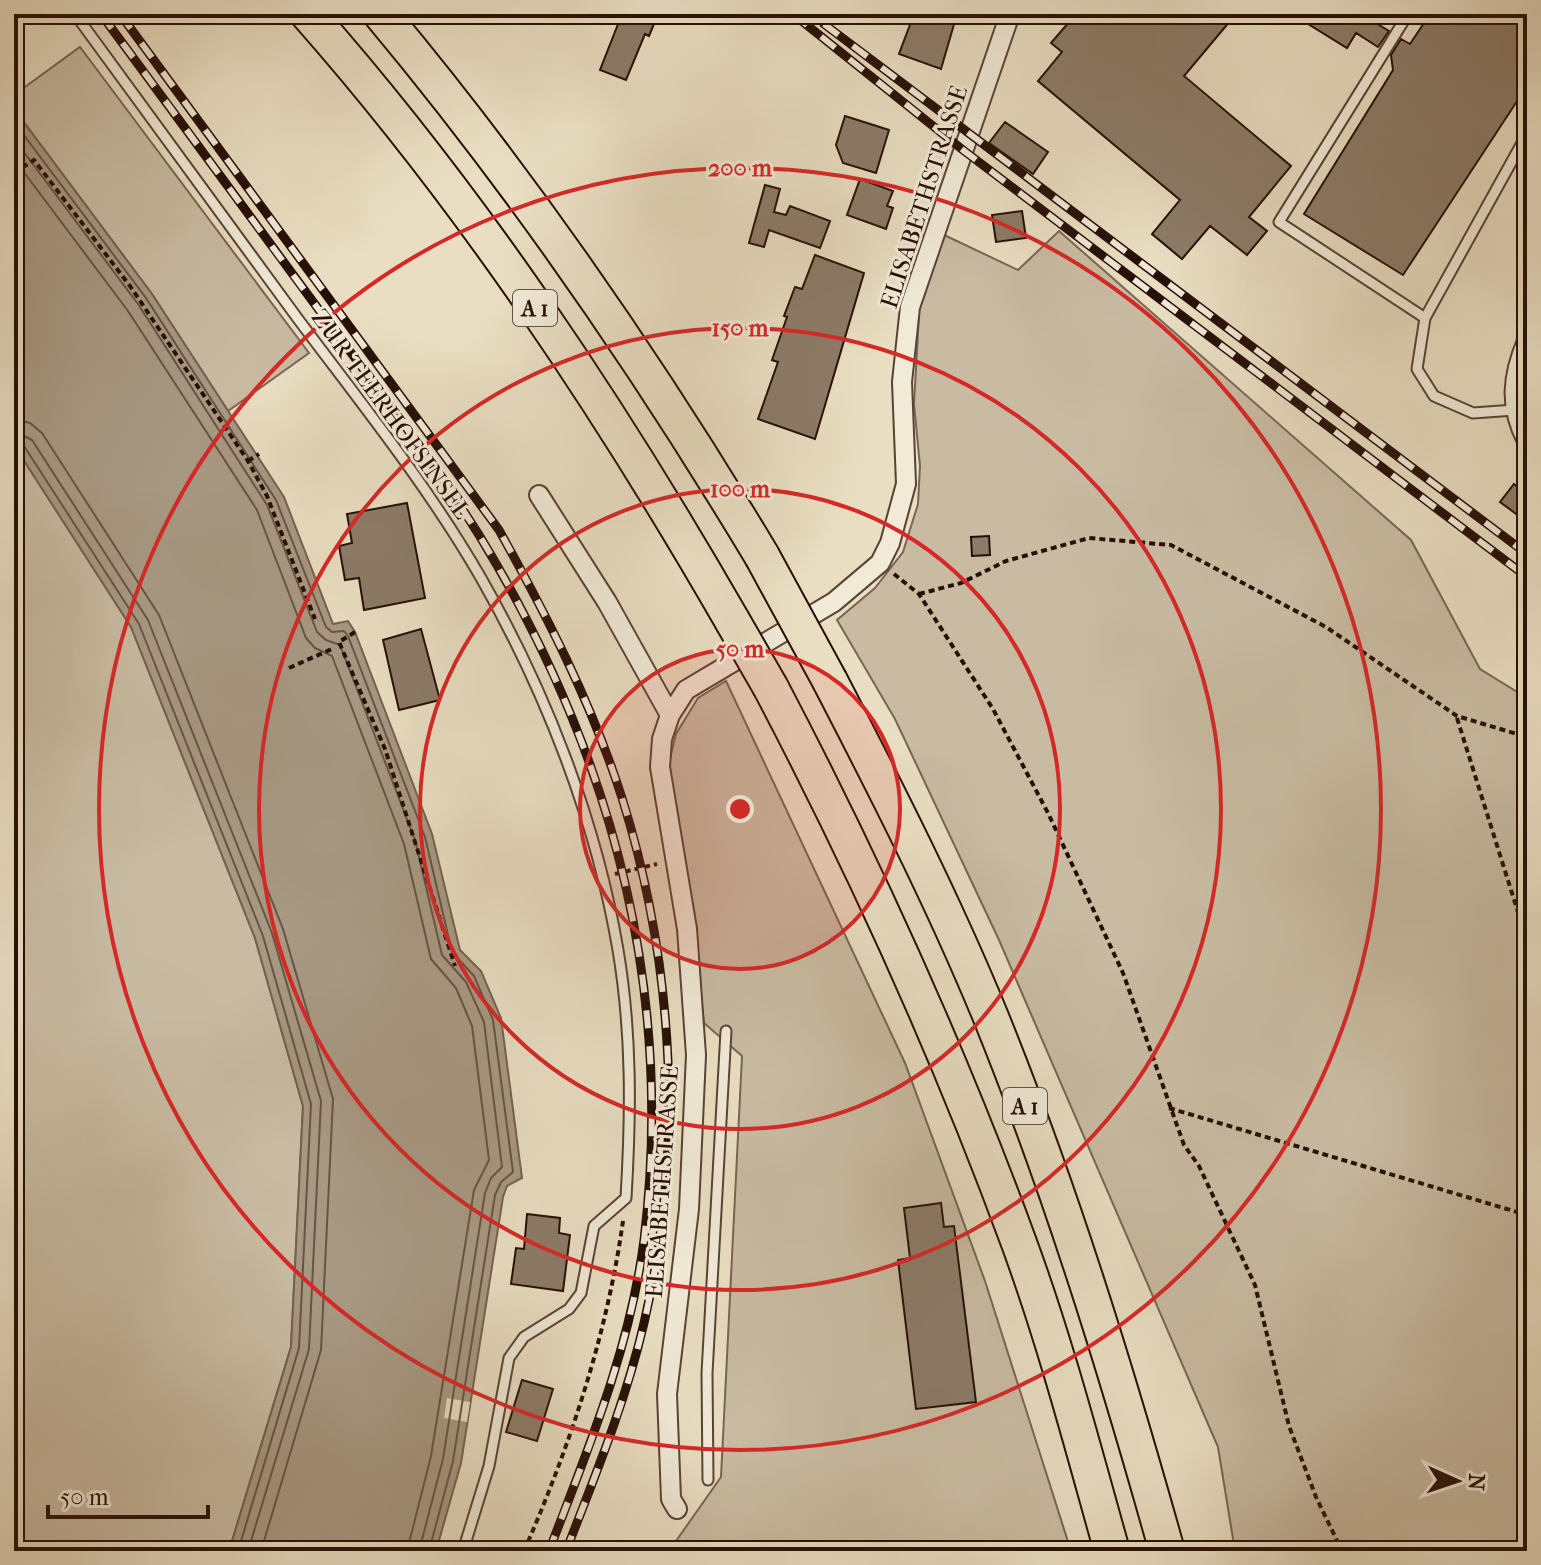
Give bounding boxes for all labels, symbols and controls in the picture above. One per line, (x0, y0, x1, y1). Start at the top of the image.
street label: ELISABETHSTRASSE (875, 82, 973, 312)
text: 200 m (708, 154, 773, 182)
road number: A 1 (513, 290, 557, 326)
street label: ZUR TEERHOFSINSEL (306, 304, 477, 525)
text: 150 m (711, 314, 770, 342)
text: 100 m (710, 475, 771, 503)
text: 50 m (716, 635, 765, 663)
centre of rings (726, 795, 754, 823)
street label: ELISABETHSTRASSE (640, 1065, 684, 1299)
road number: A 1 (1003, 1088, 1047, 1124)
north arrow (1417, 1441, 1497, 1521)
scale bar (48, 1469, 208, 1519)
text: N (1463, 1473, 1489, 1491)
text: 50 m (60, 1483, 109, 1511)

